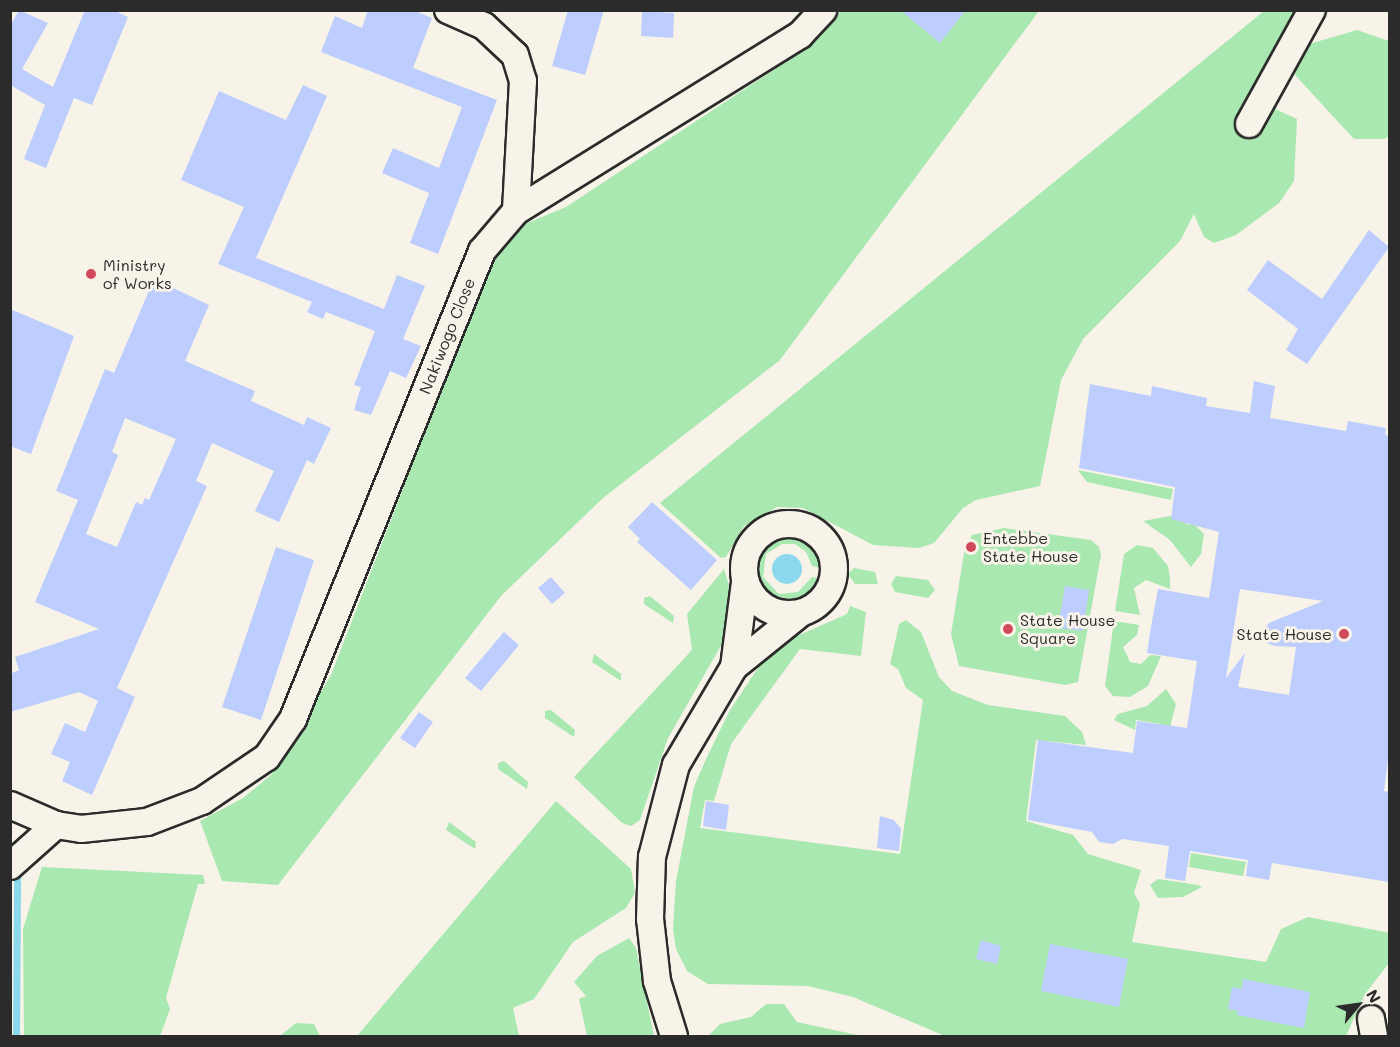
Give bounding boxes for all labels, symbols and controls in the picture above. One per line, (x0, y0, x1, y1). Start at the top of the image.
place label: Ministry of Works (103, 255, 172, 293)
marker: Ministry of Works (84, 267, 98, 281)
street label: Nakiwogo Close (415, 275, 479, 397)
place label: Entebbe State House (983, 528, 1078, 566)
marker: Entebbe State House (964, 540, 978, 554)
place label: State House Square (1020, 610, 1115, 648)
marker: State House Square (1001, 622, 1015, 636)
place label: State House (1237, 624, 1332, 644)
marker: State House (1337, 627, 1351, 641)
north arrow (1328, 975, 1388, 1035)
text: N (1362, 986, 1386, 1006)

